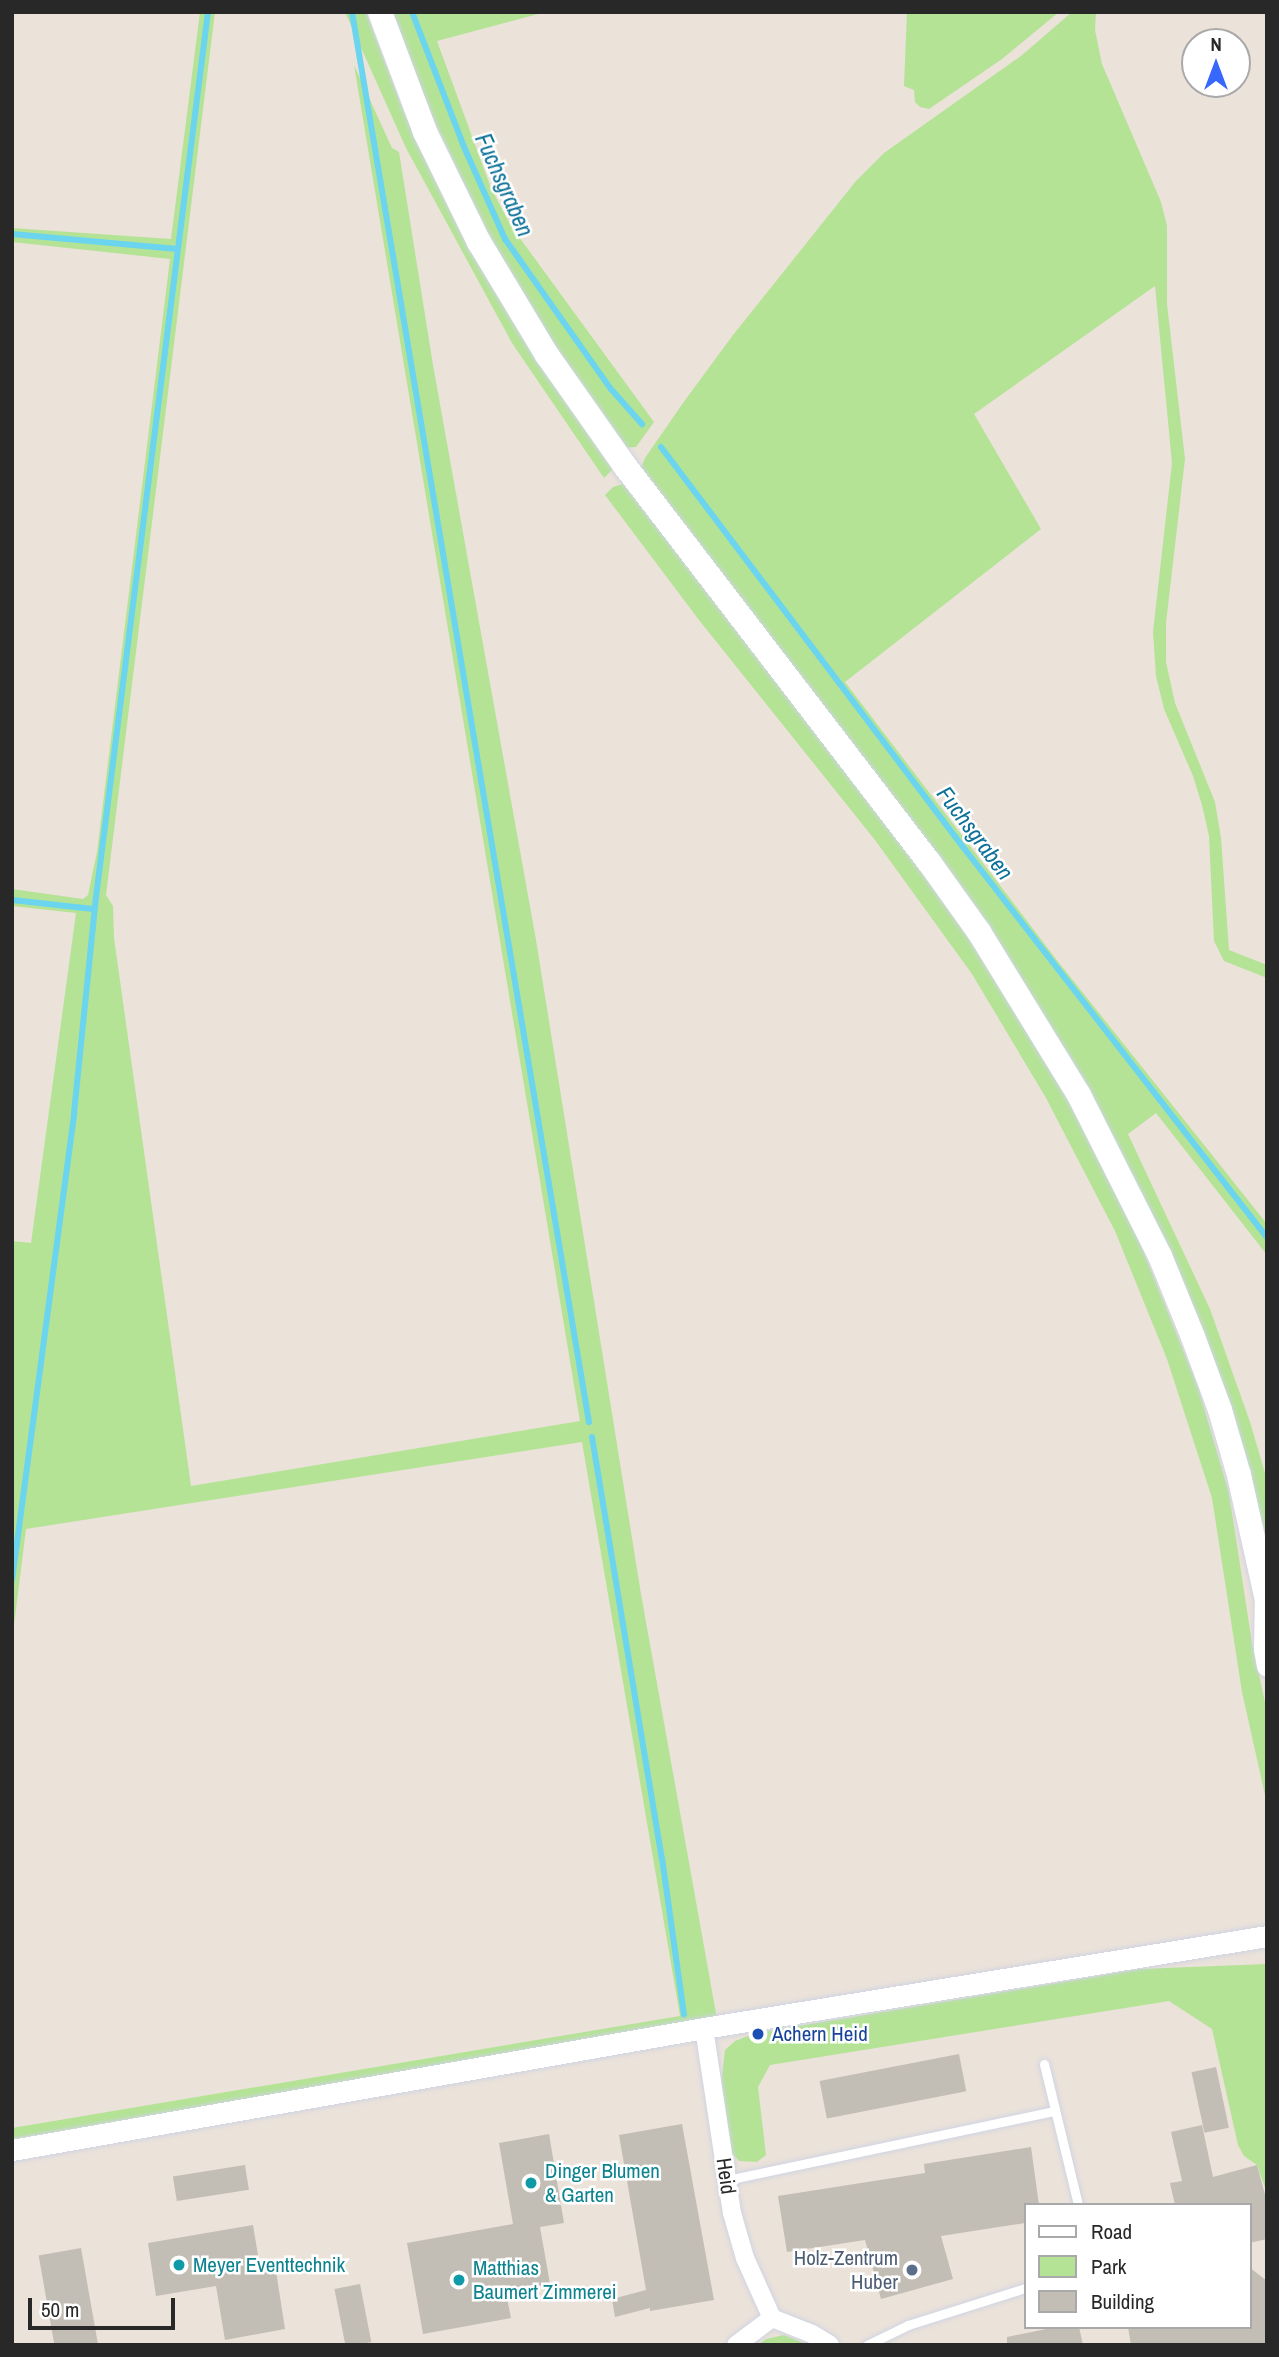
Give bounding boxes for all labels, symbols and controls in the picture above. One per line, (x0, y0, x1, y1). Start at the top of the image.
north arrow (1181, 28, 1251, 98)
text: N (1210, 31, 1222, 57)
water label: Fuchsgraben (469, 129, 539, 241)
water label: Fuchsgraben (931, 781, 1019, 885)
place label: Achern Heid (772, 2021, 868, 2047)
marker: Achern Heid (750, 2026, 766, 2042)
street label: Heid (711, 2156, 741, 2196)
place label: Dinger Blumen & Garten (545, 2158, 660, 2208)
marker: Dinger Blumen & Garten (523, 2175, 539, 2191)
legend (1024, 2203, 1251, 2329)
text: Road (1091, 2217, 1132, 2246)
place label: Holz-Zentrum Huber (794, 2245, 898, 2295)
place label: Meyer Eventtechnik (193, 2252, 345, 2278)
text: Park (1091, 2252, 1126, 2281)
place label: Matthias Baumert Zimmerei (473, 2255, 617, 2305)
marker: Meyer Eventtechnik (171, 2257, 187, 2273)
marker: Holz-Zentrum Huber (904, 2262, 920, 2278)
marker: Matthias Baumert Zimmerei (451, 2272, 467, 2288)
scale bar (32, 2284, 178, 2328)
text: Building (1091, 2287, 1154, 2316)
text: 50 m (41, 2295, 79, 2324)

